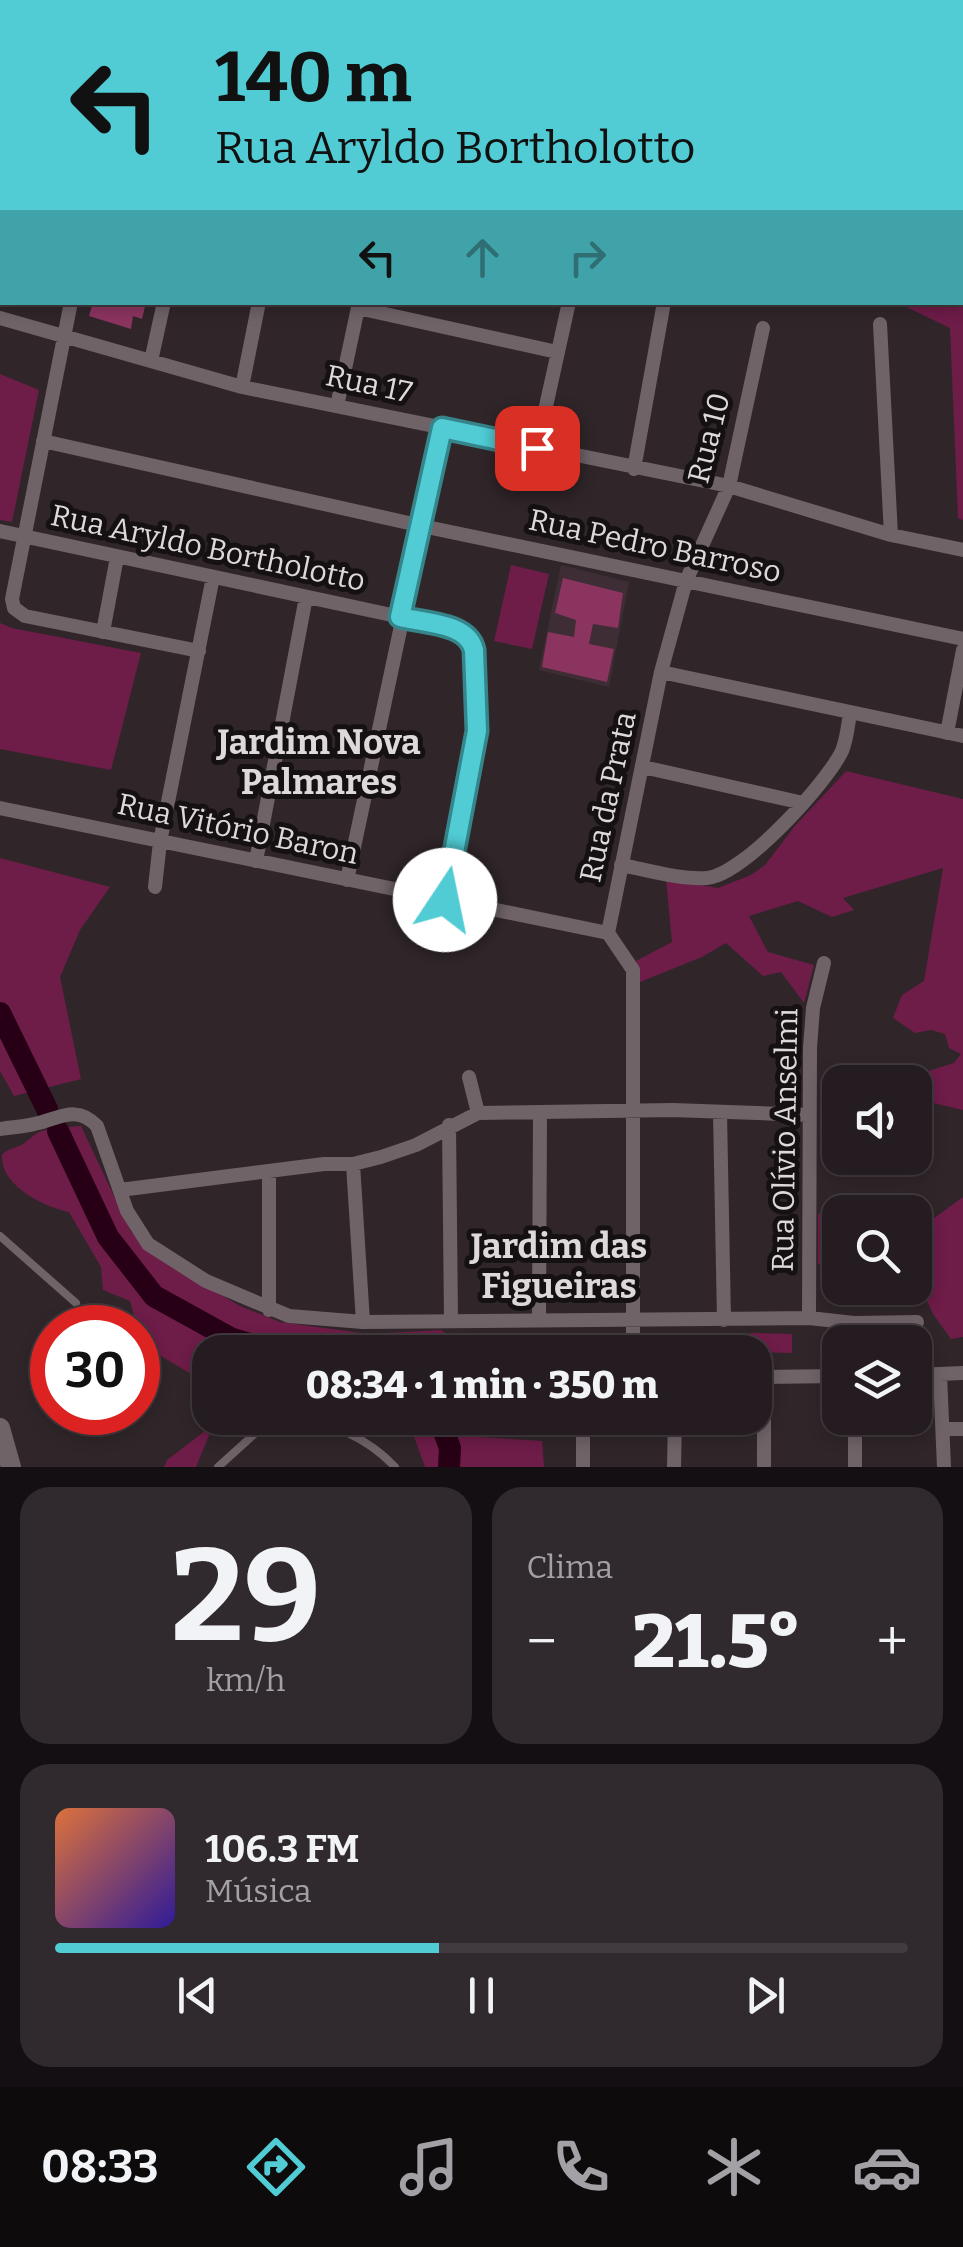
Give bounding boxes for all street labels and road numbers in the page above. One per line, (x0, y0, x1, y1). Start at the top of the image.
street label: Rua 17 (323, 357, 415, 411)
street label: Rua 10 (680, 389, 738, 487)
street label: Rua Aryldo Bortholotto (48, 497, 368, 599)
street label: Rua Pedro Barroso (526, 502, 784, 590)
street label: Rua da Prata (572, 708, 644, 886)
street label: Rua Vitório Baron (114, 786, 362, 872)
street label: Rua Olívio Anselmi (765, 1008, 805, 1272)

